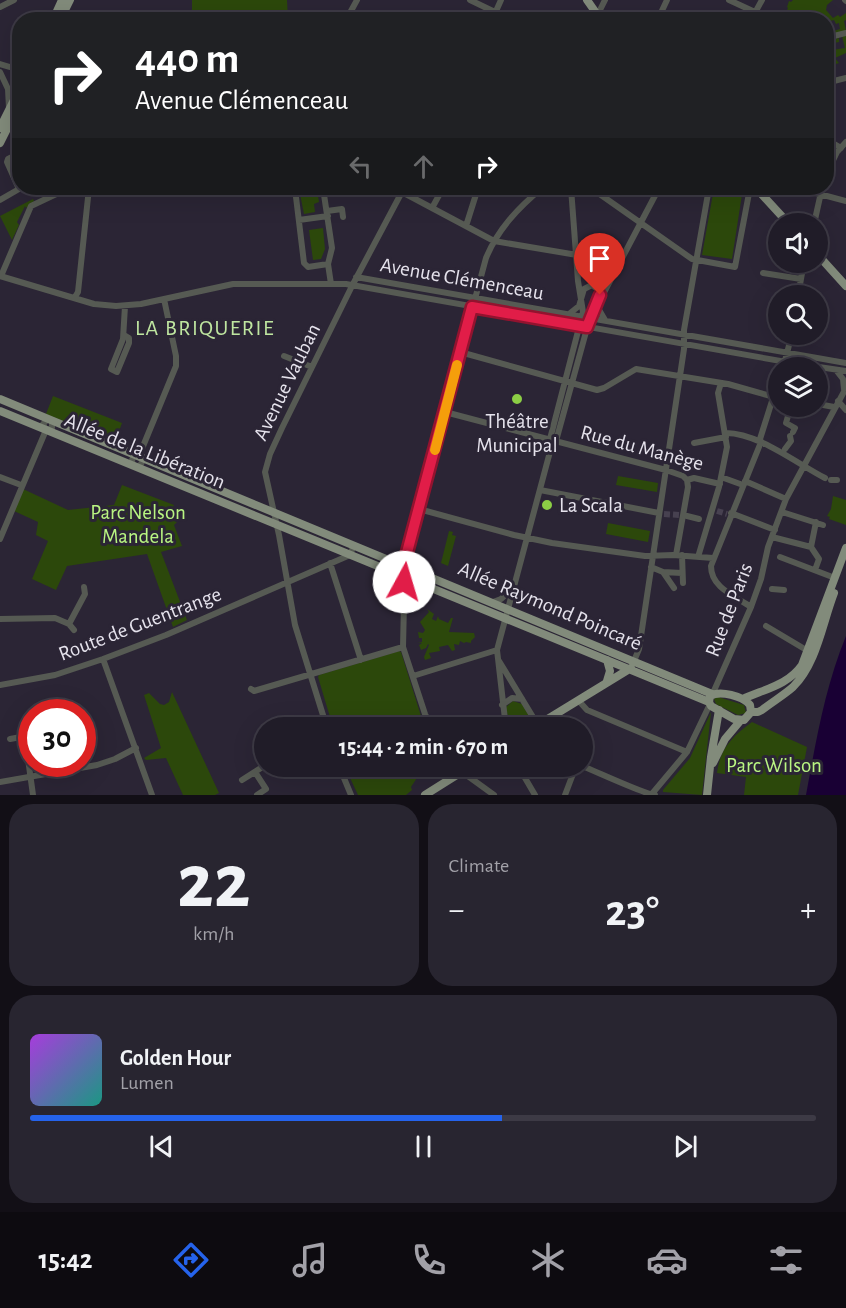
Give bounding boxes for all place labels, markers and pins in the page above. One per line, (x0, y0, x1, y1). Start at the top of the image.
pin (574, 233, 625, 295)
marker: Théâtre Municipal (510, 392, 524, 406)
place label: Théâtre Municipal (476, 411, 558, 456)
place label: La Scala (559, 495, 623, 516)
marker: La Scala (540, 498, 554, 512)

